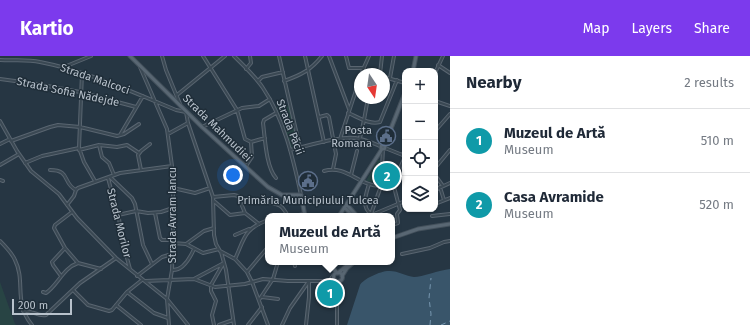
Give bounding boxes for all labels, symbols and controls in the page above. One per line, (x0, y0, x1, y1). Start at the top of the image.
text: Kartio (20, 17, 74, 40)
text: Map (583, 20, 609, 37)
text: Layers (631, 20, 672, 37)
text: Share (694, 20, 730, 37)
street label: Strada Malcoci (59, 61, 131, 97)
north arrow (354, 68, 390, 104)
map controls (402, 68, 438, 212)
button: + (402, 68, 438, 104)
text: Nearby (466, 72, 521, 93)
street label: Strada Sofia Nădejde (15, 75, 121, 109)
text: 2 results (684, 75, 734, 90)
street label: Strada Mahmudiei (180, 92, 254, 164)
street label: Strada Păcii (273, 97, 307, 157)
button: − (402, 104, 438, 140)
place label: Posta Romana (331, 124, 372, 150)
text: Muzeul de Artă (504, 124, 606, 142)
public building icon: Posta Romana (375, 125, 397, 147)
text: 1 (476, 133, 482, 148)
text: 510 m (701, 133, 734, 148)
button: locate (402, 140, 438, 176)
text: Museum (504, 142, 554, 157)
pin: 2 (374, 161, 400, 191)
your location (223, 165, 243, 185)
street label: Strada Avram Iancu (166, 167, 179, 263)
public building icon: Primăria Municipiului Tulcea (297, 170, 319, 192)
button: layers (402, 176, 438, 212)
street label: Strada Morilor (104, 187, 134, 260)
text: Casa Avramide (504, 188, 604, 206)
place label: Primăria Municipiului Tulcea (237, 194, 379, 207)
text: 2 (476, 197, 482, 212)
text: 520 m (699, 197, 734, 212)
text: Museum (504, 206, 554, 221)
popup (265, 213, 395, 265)
text: Muzeul de Artă (279, 223, 381, 241)
text: Museum (279, 241, 329, 256)
pin: 1 (317, 278, 343, 308)
scale bar (12, 297, 72, 316)
text: 200 m (18, 299, 48, 312)

